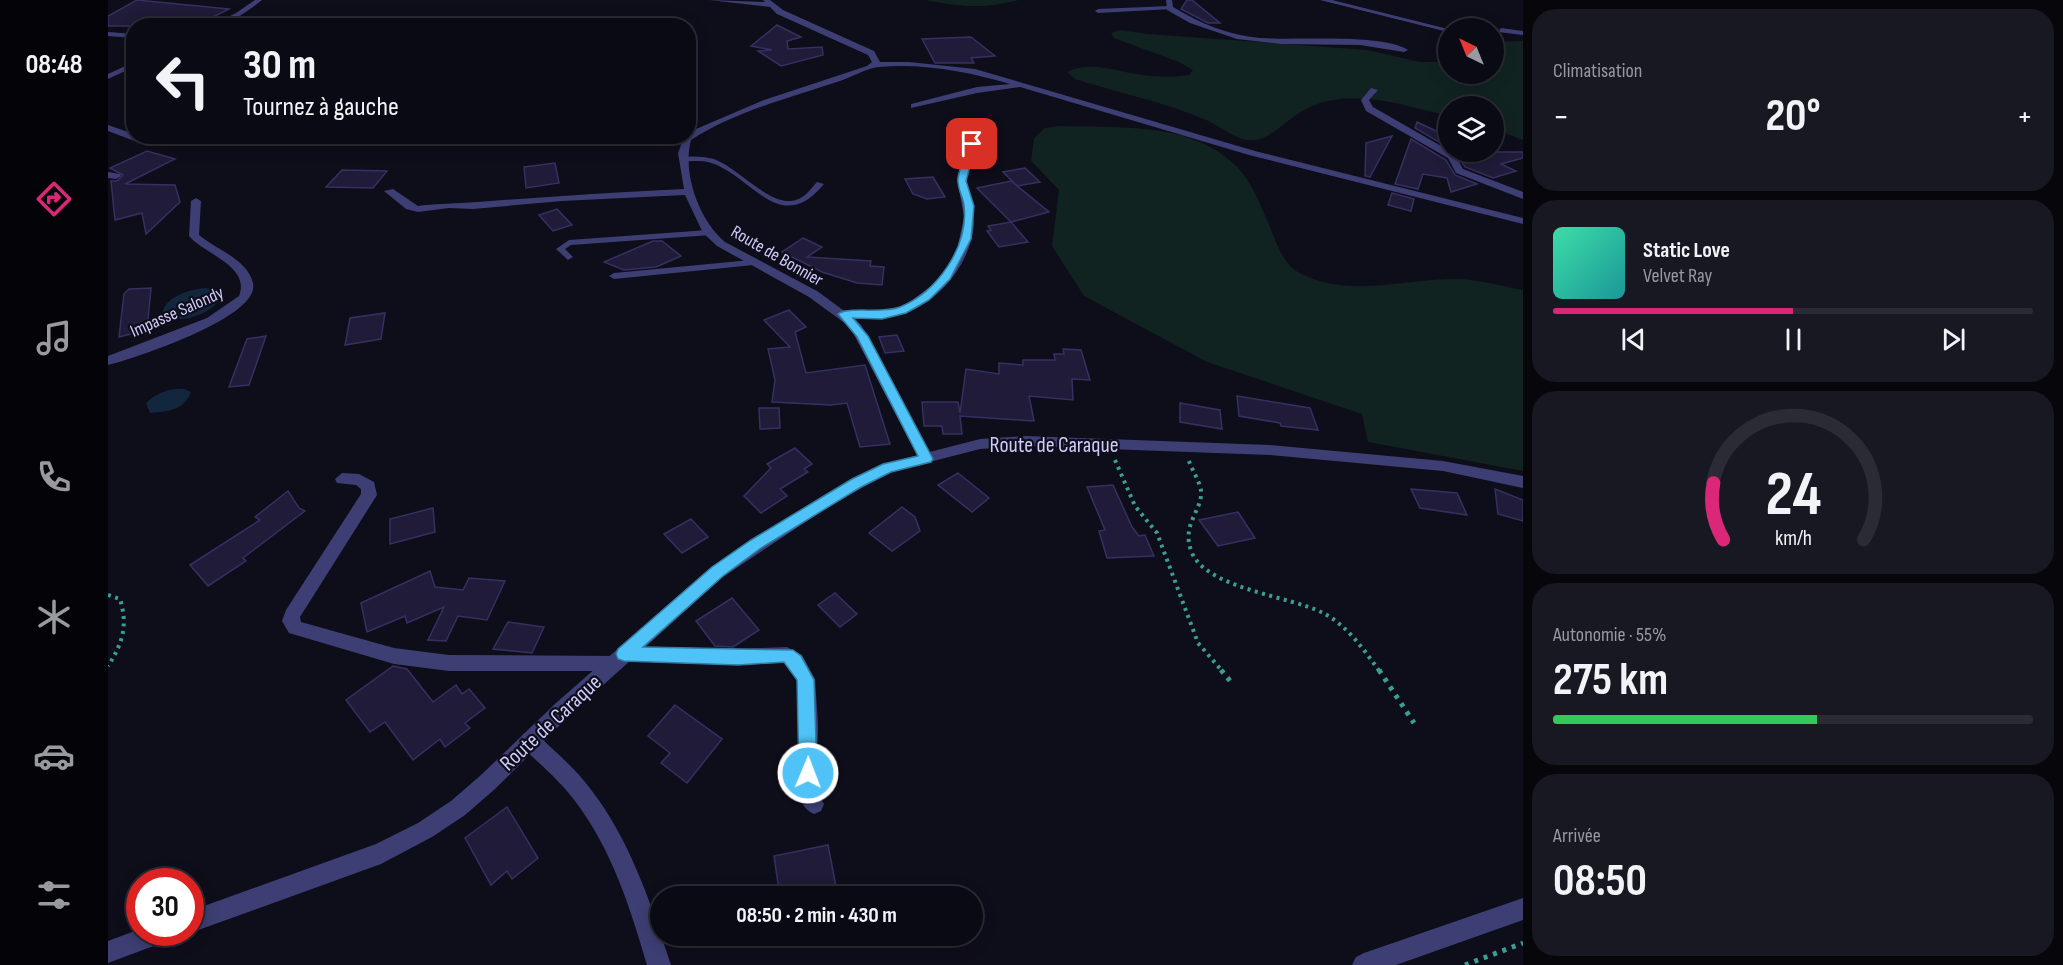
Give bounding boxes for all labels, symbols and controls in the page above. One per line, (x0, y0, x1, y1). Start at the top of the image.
north arrow (1438, 18, 1504, 84)
map controls (1438, 18, 1504, 162)
text: 30 m (243, 40, 316, 91)
icon: left (144, 42, 222, 120)
text: 08:48 (26, 49, 82, 81)
text: Climatisation (1553, 59, 1642, 83)
text: 20° (1765, 89, 1821, 144)
text: Tournez à gauche (243, 91, 399, 123)
button: layers (1438, 96, 1504, 162)
text: − (1553, 97, 1569, 137)
text: + (2017, 97, 2033, 137)
pin (946, 118, 997, 169)
icon: arrive (955, 127, 988, 160)
icon: directions (33, 178, 75, 220)
street label: Route de Bonnier (727, 221, 827, 291)
text: Static Love (1643, 237, 1730, 264)
text: Velvet Ray (1643, 264, 1712, 288)
street label: Impasse Salondy (127, 282, 227, 342)
icon: music (33, 317, 75, 359)
icon: previous (1617, 323, 1650, 356)
icon: pause (1777, 323, 1810, 356)
icon: next (1937, 323, 1970, 356)
street label: Route de Caraque (989, 432, 1119, 459)
icon: phone (33, 456, 75, 498)
text: 24 (1765, 458, 1821, 533)
text: km/h (1774, 526, 1812, 551)
icon: climate (33, 596, 75, 638)
text: Autonomie · 55% (1553, 623, 1666, 647)
text: 275 km (1553, 653, 1668, 708)
street label: Route de Caraque (495, 669, 607, 777)
icon: car (33, 735, 75, 777)
position arrow (776, 741, 840, 805)
text: Arrivée (1553, 824, 1601, 848)
text: 08:50 (1553, 854, 1647, 909)
speed limit sign: 30 (126, 868, 204, 946)
icon: filters (33, 874, 75, 916)
text: 08:50 · 2 min · 430 m (736, 902, 897, 929)

